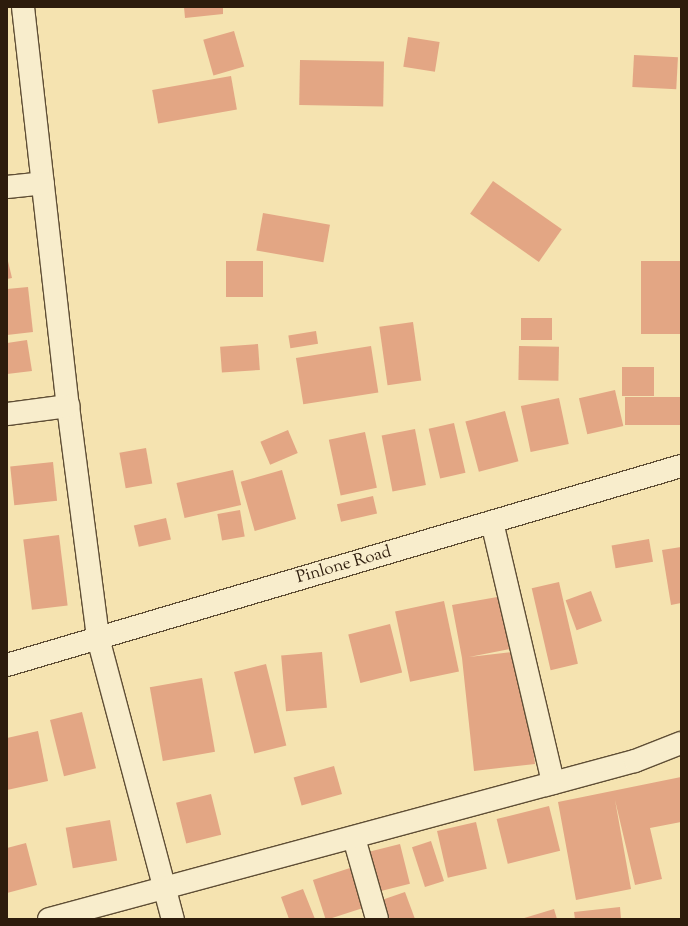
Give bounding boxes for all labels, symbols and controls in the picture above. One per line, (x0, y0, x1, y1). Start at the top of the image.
street label: Pinlone Road (294, 543, 394, 589)

